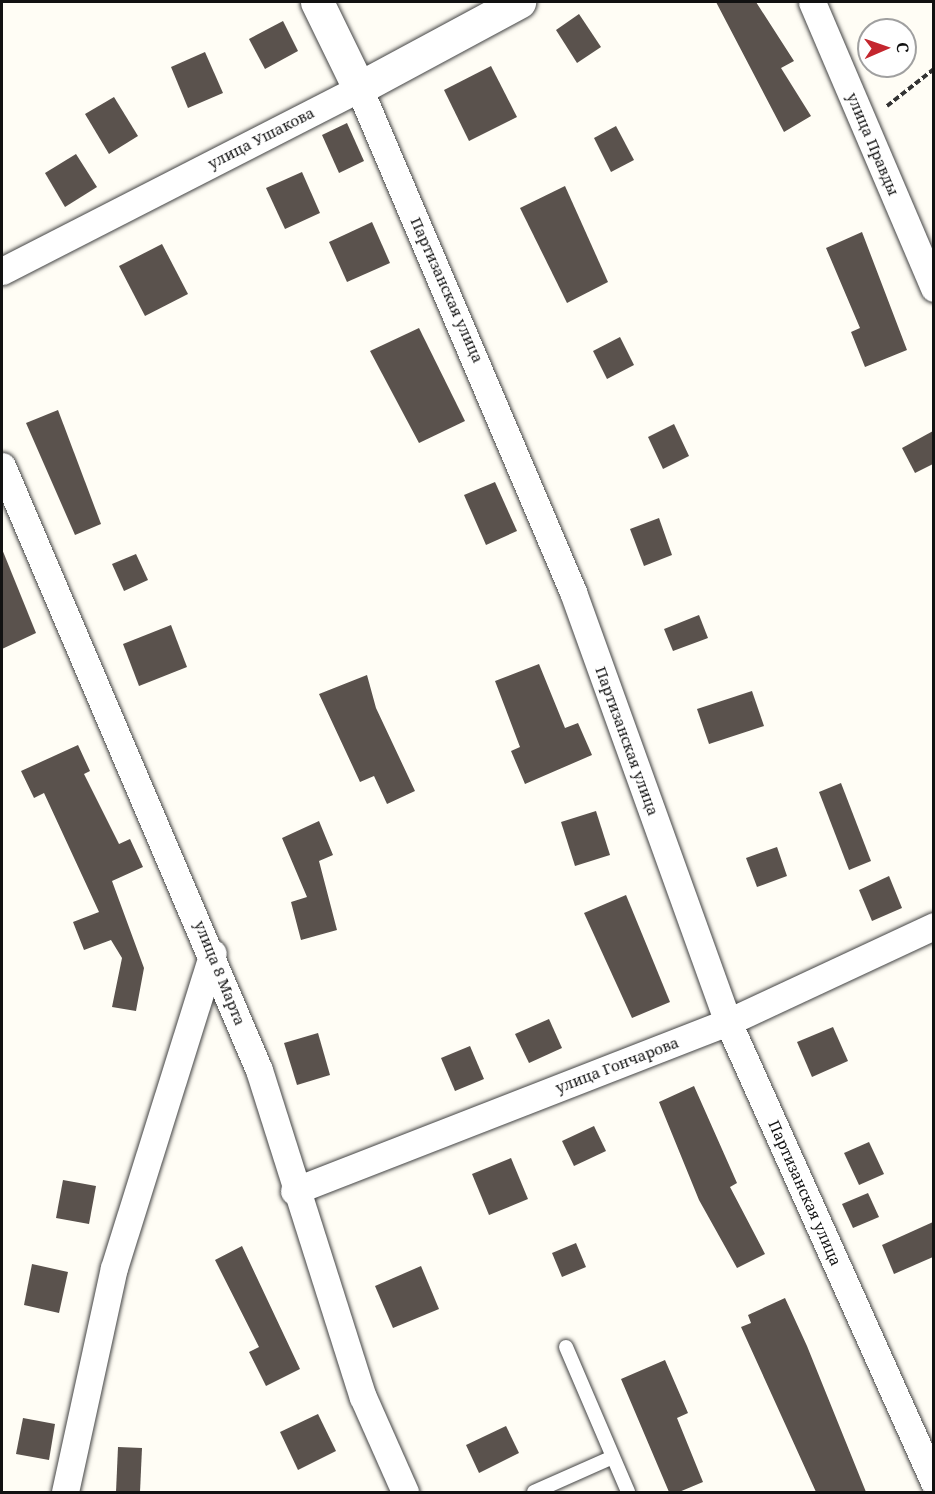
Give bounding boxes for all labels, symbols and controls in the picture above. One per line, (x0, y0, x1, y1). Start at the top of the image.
north arrow (857, 18, 917, 78)
text: С (892, 42, 914, 53)
street label: улица Правды (843, 90, 903, 198)
street label: улица Ушакова (205, 103, 317, 173)
street label: Партизанская улица (407, 215, 487, 365)
street label: Партизанская улица (592, 664, 662, 818)
street label: улица 8 Марта (191, 918, 249, 1028)
street label: улица Гончарова (553, 1033, 681, 1097)
street label: Партизанская улица (765, 1118, 845, 1268)

